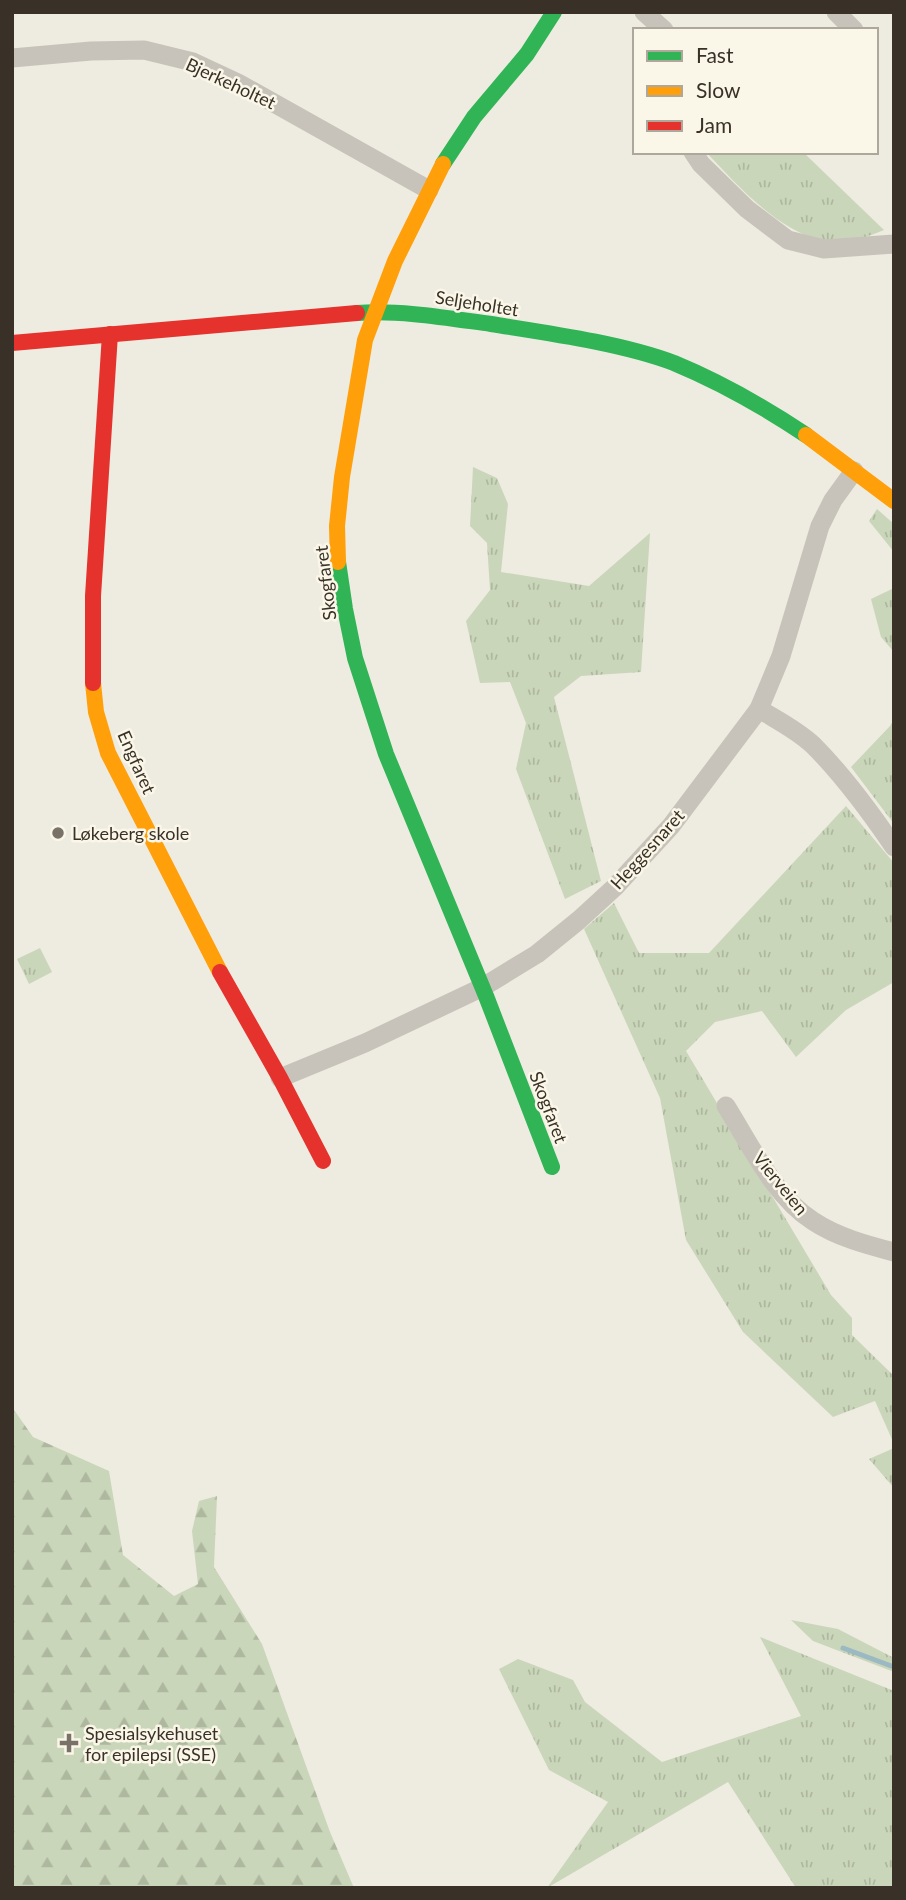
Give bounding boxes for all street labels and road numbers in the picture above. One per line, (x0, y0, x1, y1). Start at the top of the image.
street label: Bjerkeholtet (183, 53, 280, 114)
street label: Seljeholtet (434, 286, 521, 321)
street label: Skogfaret (309, 544, 340, 622)
street label: Engfaret (113, 727, 161, 797)
street label: Heggesnaret (605, 804, 689, 893)
street label: Skogfaret (525, 1068, 573, 1146)
street label: Vierveien (749, 1147, 813, 1219)

